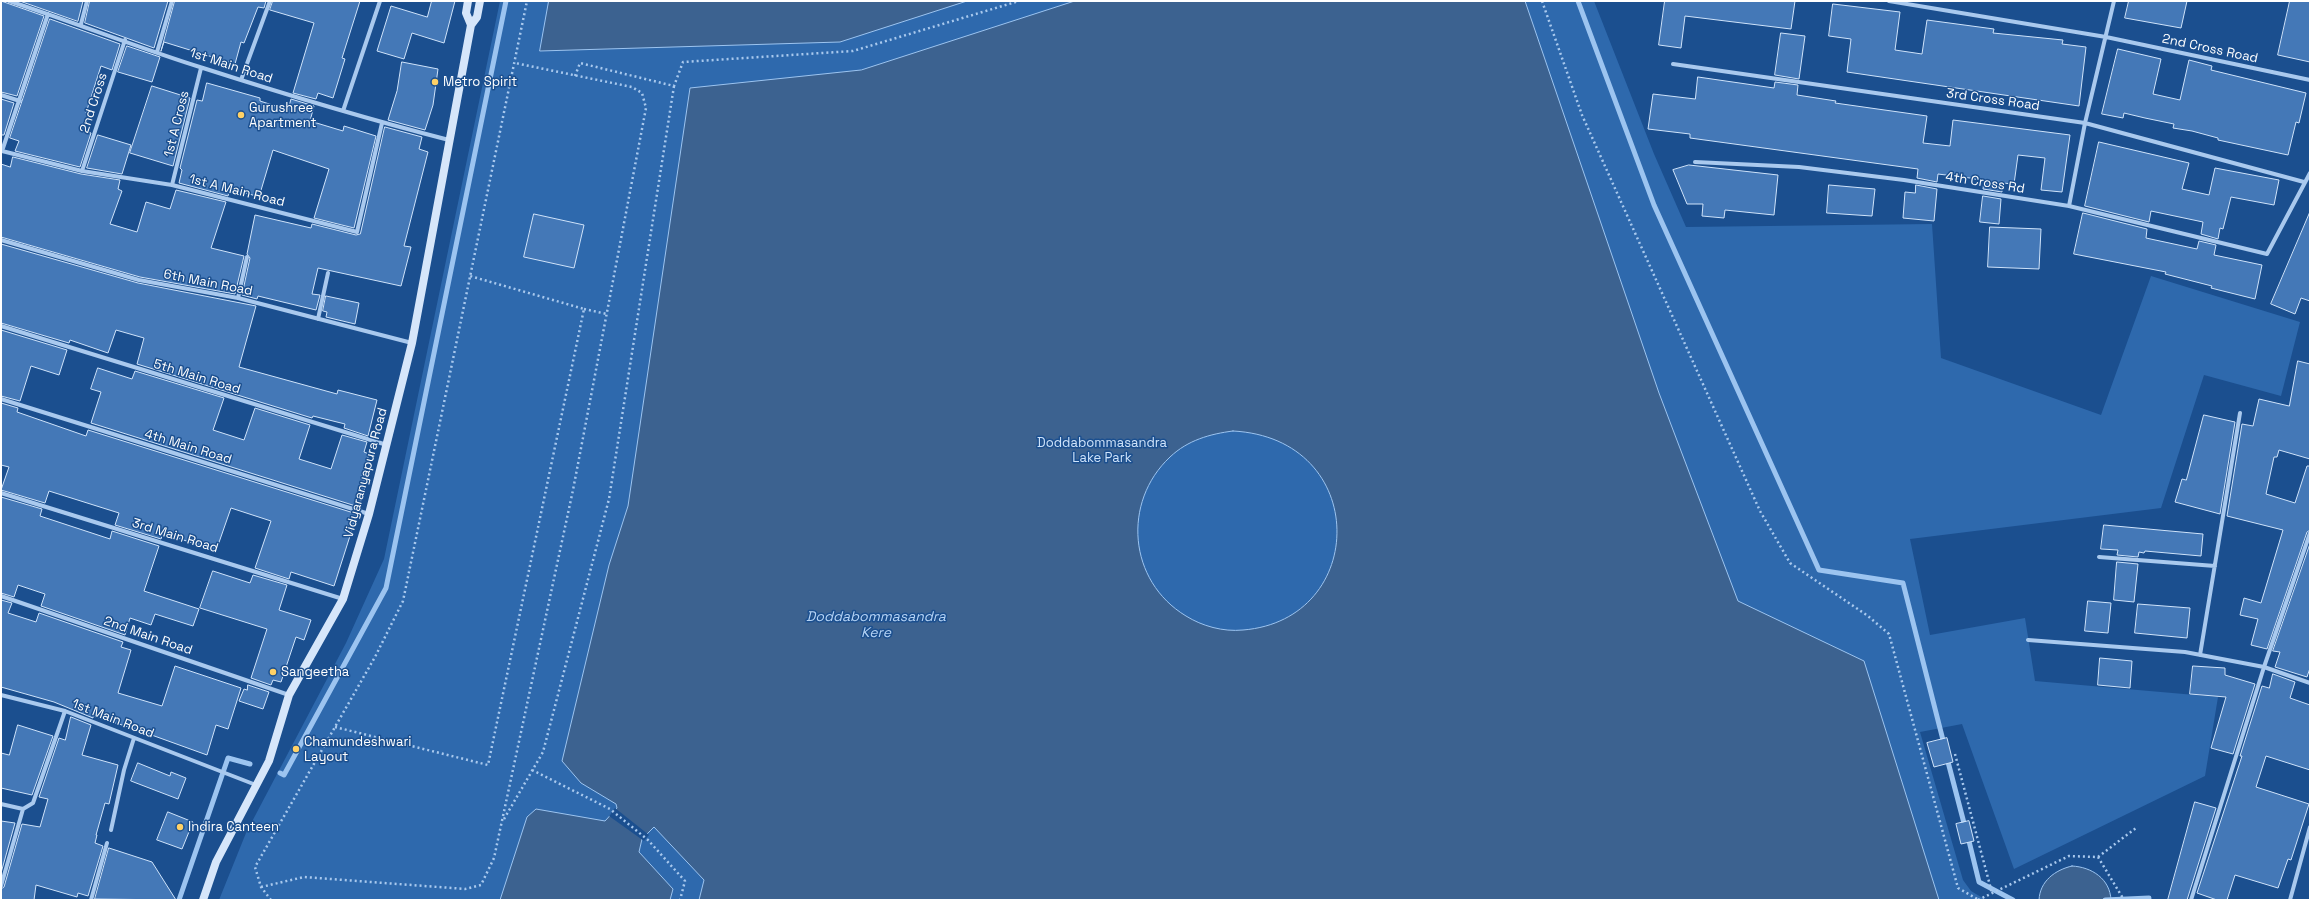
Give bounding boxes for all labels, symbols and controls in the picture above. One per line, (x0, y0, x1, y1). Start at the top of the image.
street label: 2nd Cross Road (2161, 31, 2259, 67)
street label: 1st Main Road (187, 45, 275, 87)
street label: 2nd Cross (77, 71, 111, 135)
place label: Metro Spirit (443, 74, 517, 90)
marker: Metro Spirit (430, 77, 440, 87)
street label: 3rd Cross Road (1945, 86, 2041, 114)
street label: 1st A Cross (161, 89, 193, 159)
place label: Gurushree Apartment (249, 100, 317, 131)
marker: Gurushree Apartment (236, 110, 246, 120)
street label: 4th Cross Rd (1944, 169, 2026, 197)
street label: 1st A Main Road (188, 172, 286, 210)
street label: 6th Main Road (162, 267, 254, 299)
street label: 5th Main Road (152, 356, 242, 398)
street label: Vidyaranyapura Road (341, 406, 391, 540)
street label: 4th Main Road (142, 426, 234, 468)
park label: Doddabommasandra Lake Park (1037, 435, 1167, 466)
street label: 3rd Main Road (130, 515, 220, 557)
water label: Doddabommasandra Kere (806, 609, 946, 642)
street label: 2nd Main Road (102, 614, 194, 658)
place label: Sangeetha (281, 664, 349, 680)
marker: Sangeetha (268, 667, 278, 677)
street label: 1st Main Road (70, 696, 156, 742)
place label: Chamundeshwari Layout (304, 734, 411, 765)
marker: Chamundeshwari Layout (291, 744, 301, 754)
place label: Indira Canteen (188, 819, 279, 835)
marker: Indira Canteen (175, 822, 185, 832)

